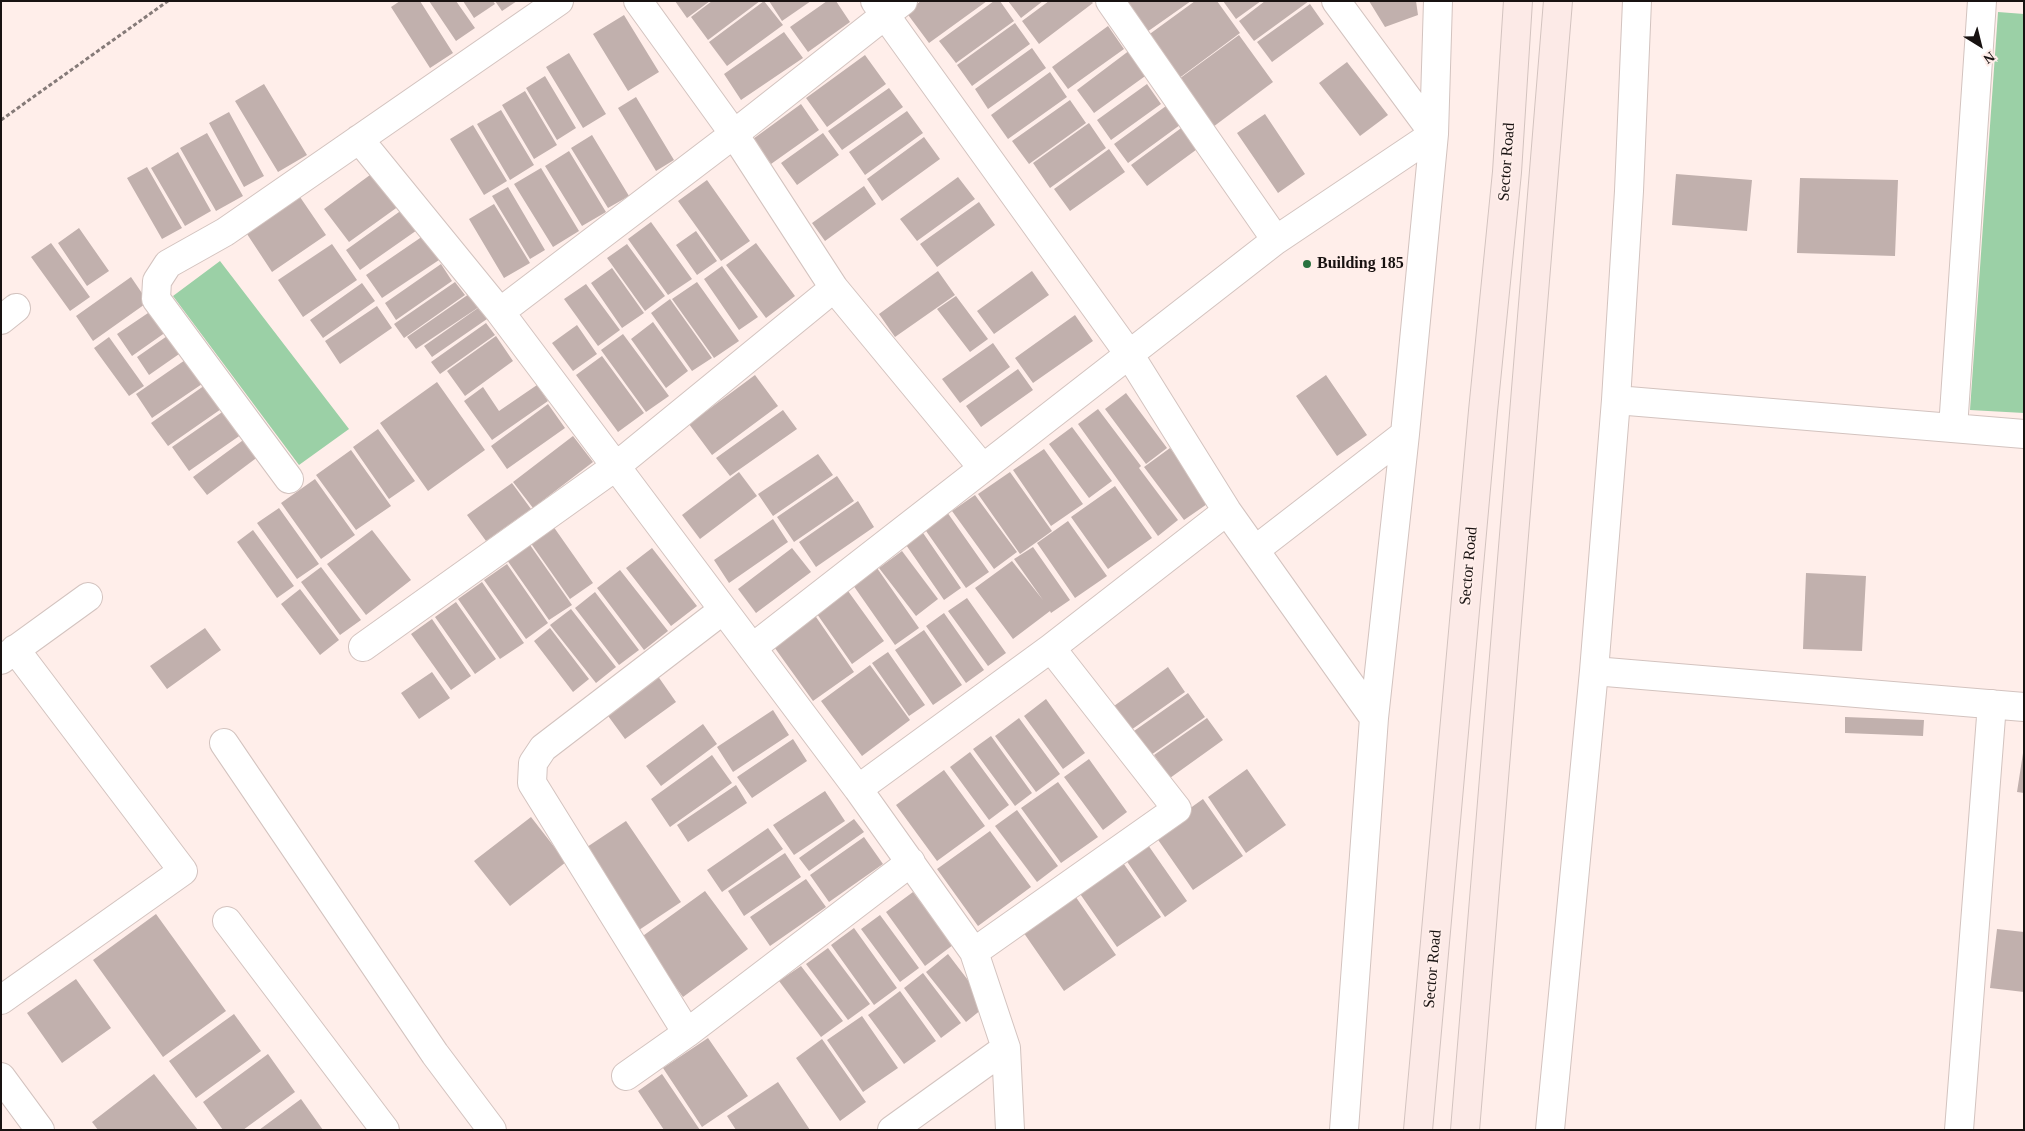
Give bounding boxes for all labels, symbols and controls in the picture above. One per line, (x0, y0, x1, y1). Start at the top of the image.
north arrow (1955, 20, 2005, 70)
text: N (1981, 48, 1998, 67)
street label: Sector Road (1495, 122, 1519, 202)
place label: Building 185 (1317, 254, 1404, 274)
marker: Building 185 (1301, 258, 1313, 270)
street label: Sector Road (1456, 526, 1482, 606)
street label: Sector Road (1420, 929, 1446, 1009)

